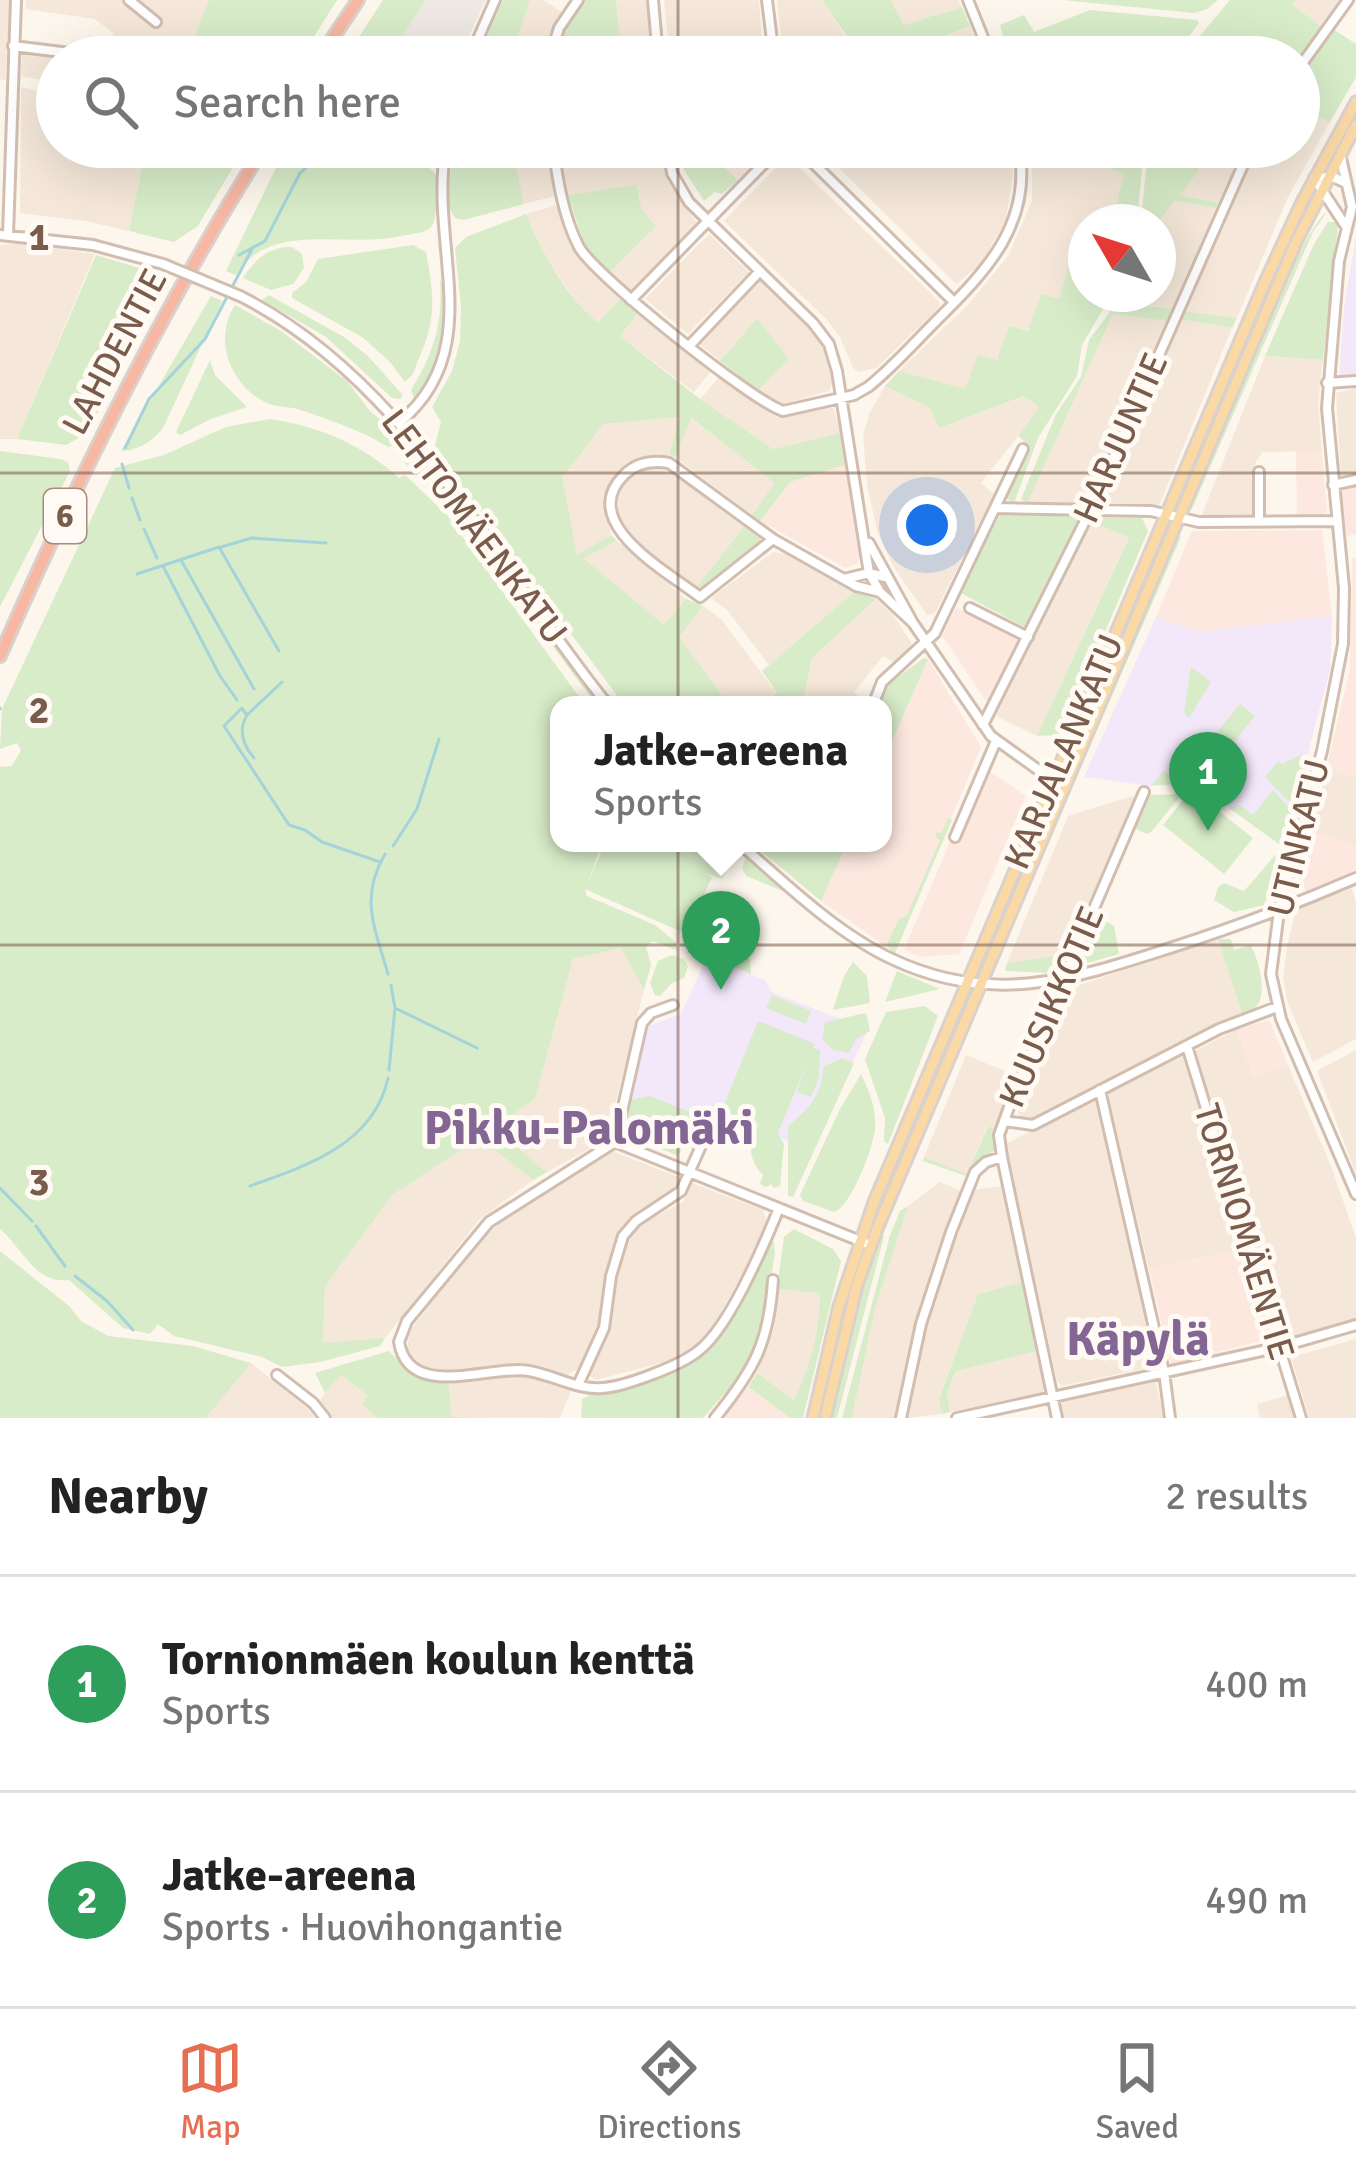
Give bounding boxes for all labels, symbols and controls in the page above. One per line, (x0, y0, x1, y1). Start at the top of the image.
search box (36, 36, 1320, 168)
icon: search (78, 69, 144, 135)
text: Search here (174, 75, 401, 130)
north arrow (1068, 204, 1176, 312)
text: 1 (28, 213, 50, 261)
street label: LAHDENTIE (53, 261, 177, 443)
street label: HARJUNTIE (1064, 346, 1178, 530)
street label: LEHTOMÄENKATU (371, 401, 577, 653)
road number: 6 (44, 489, 86, 543)
your location (897, 495, 957, 555)
street label: KARJALANKATU (994, 628, 1134, 876)
text: 2 (28, 686, 50, 734)
popup (550, 696, 892, 852)
text: Jatke-areena (594, 723, 848, 778)
pin: 1 (1169, 732, 1247, 831)
street label: UTINKATU (1258, 755, 1340, 921)
text: Sports (594, 778, 702, 826)
pin: 2 (682, 891, 760, 990)
street label: KUUSIKKOTIE (989, 900, 1115, 1114)
district label: Pikku-Palomäki (424, 1099, 754, 1158)
street label: TORNIOMÄENTIE (1184, 1099, 1304, 1365)
text: 3 (28, 1158, 50, 1206)
district label: Käpylä (1066, 1310, 1210, 1369)
text: Nearby (48, 1465, 208, 1528)
text: 2 results (1165, 1472, 1308, 1520)
text: Tornionmäen koulun kenttä (162, 1632, 695, 1687)
text: 1 (76, 1660, 98, 1708)
text: 400 m (1205, 1660, 1308, 1708)
text: Sports (162, 1687, 271, 1735)
text: Jatke-areena (162, 1848, 417, 1903)
text: 2 (76, 1876, 98, 1924)
text: 490 m (1205, 1876, 1308, 1924)
text: Sports · Huovihongantie (162, 1903, 563, 1951)
tab: Map (177, 2035, 243, 2148)
tab: Directions (597, 2035, 742, 2148)
tab: Saved (1096, 2035, 1179, 2148)

